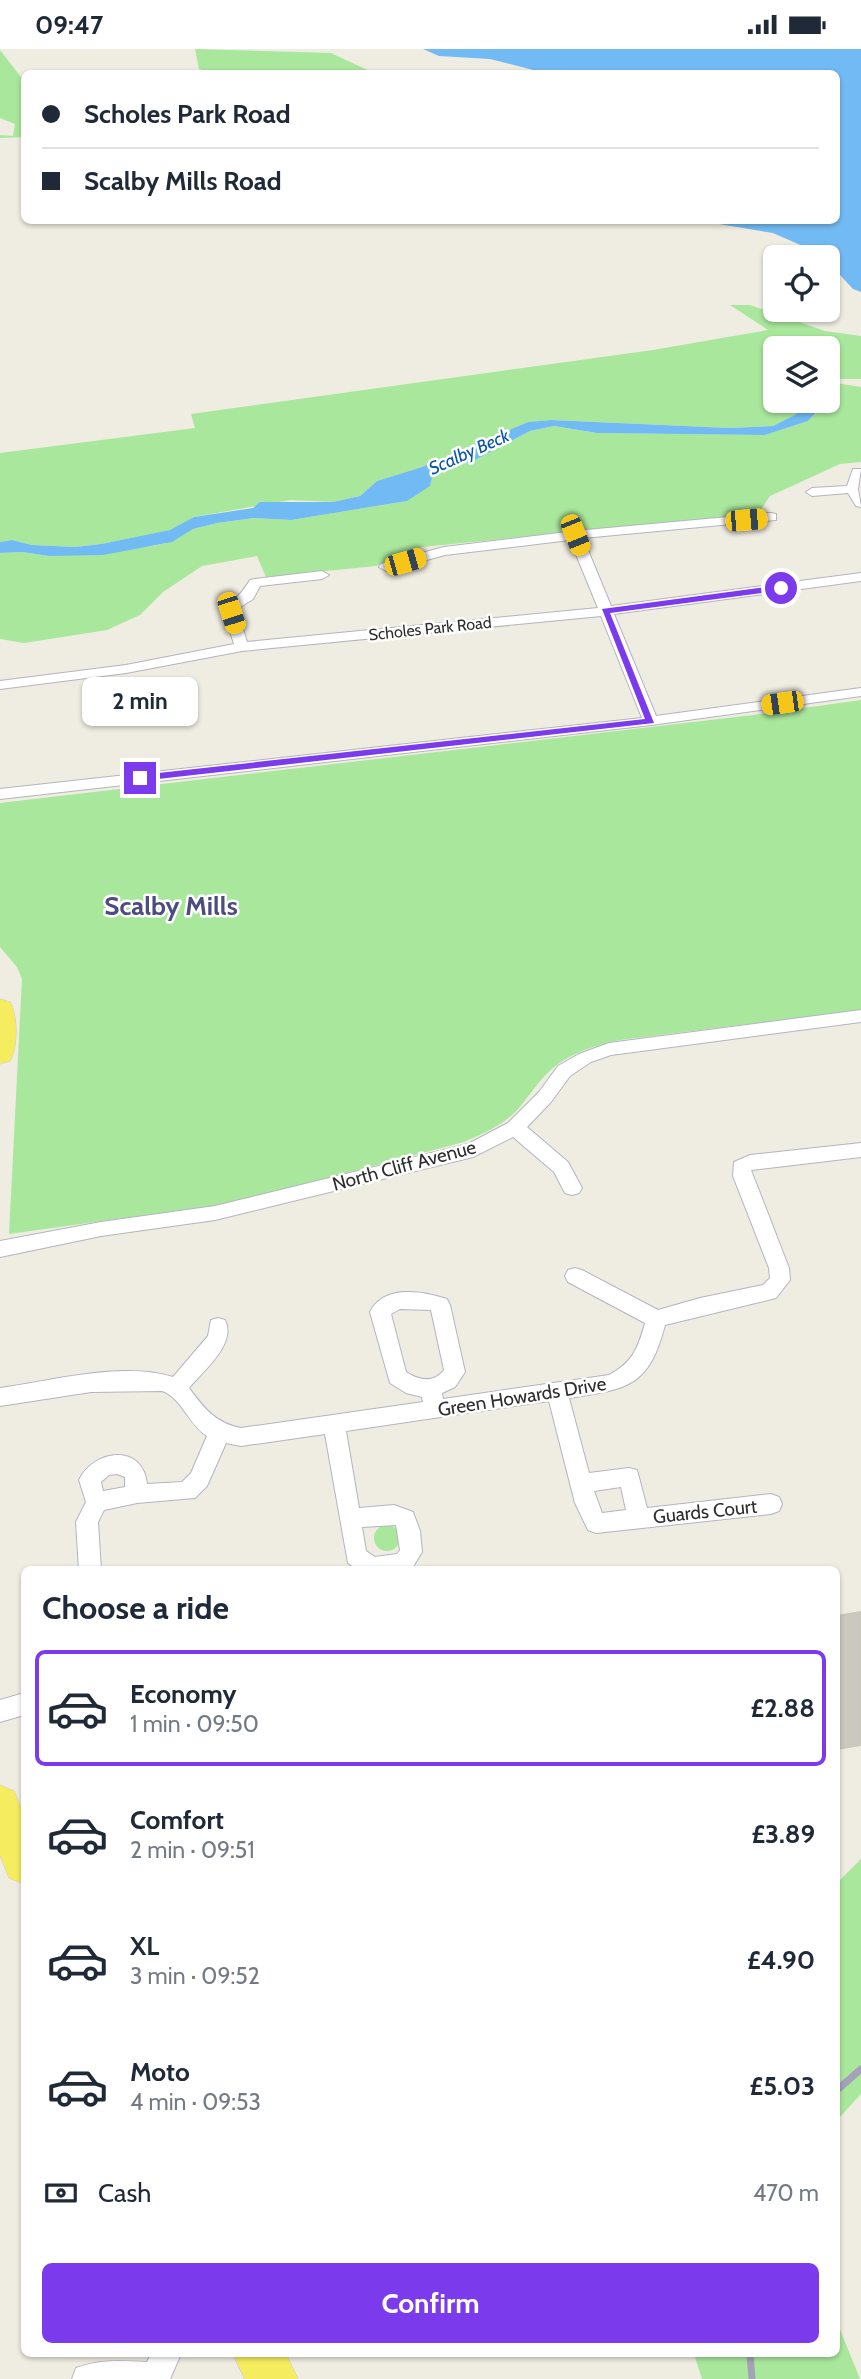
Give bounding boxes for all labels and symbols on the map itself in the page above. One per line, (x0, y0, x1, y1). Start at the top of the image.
water label: Scalby Beck (425, 424, 514, 480)
car (725, 508, 768, 532)
car (558, 512, 593, 558)
car (382, 546, 429, 578)
route start (765, 572, 797, 604)
car (215, 590, 248, 636)
street label: Scholes Park Road (368, 613, 492, 644)
callout: 2 min (82, 677, 198, 725)
car (760, 690, 805, 716)
route end (124, 762, 156, 794)
district label: Scalby Mills (104, 890, 238, 922)
street label: North Cliff Avenue (330, 1135, 479, 1196)
street label: Green Howards Drive (436, 1372, 608, 1421)
street label: Guards Court (652, 1495, 759, 1528)

